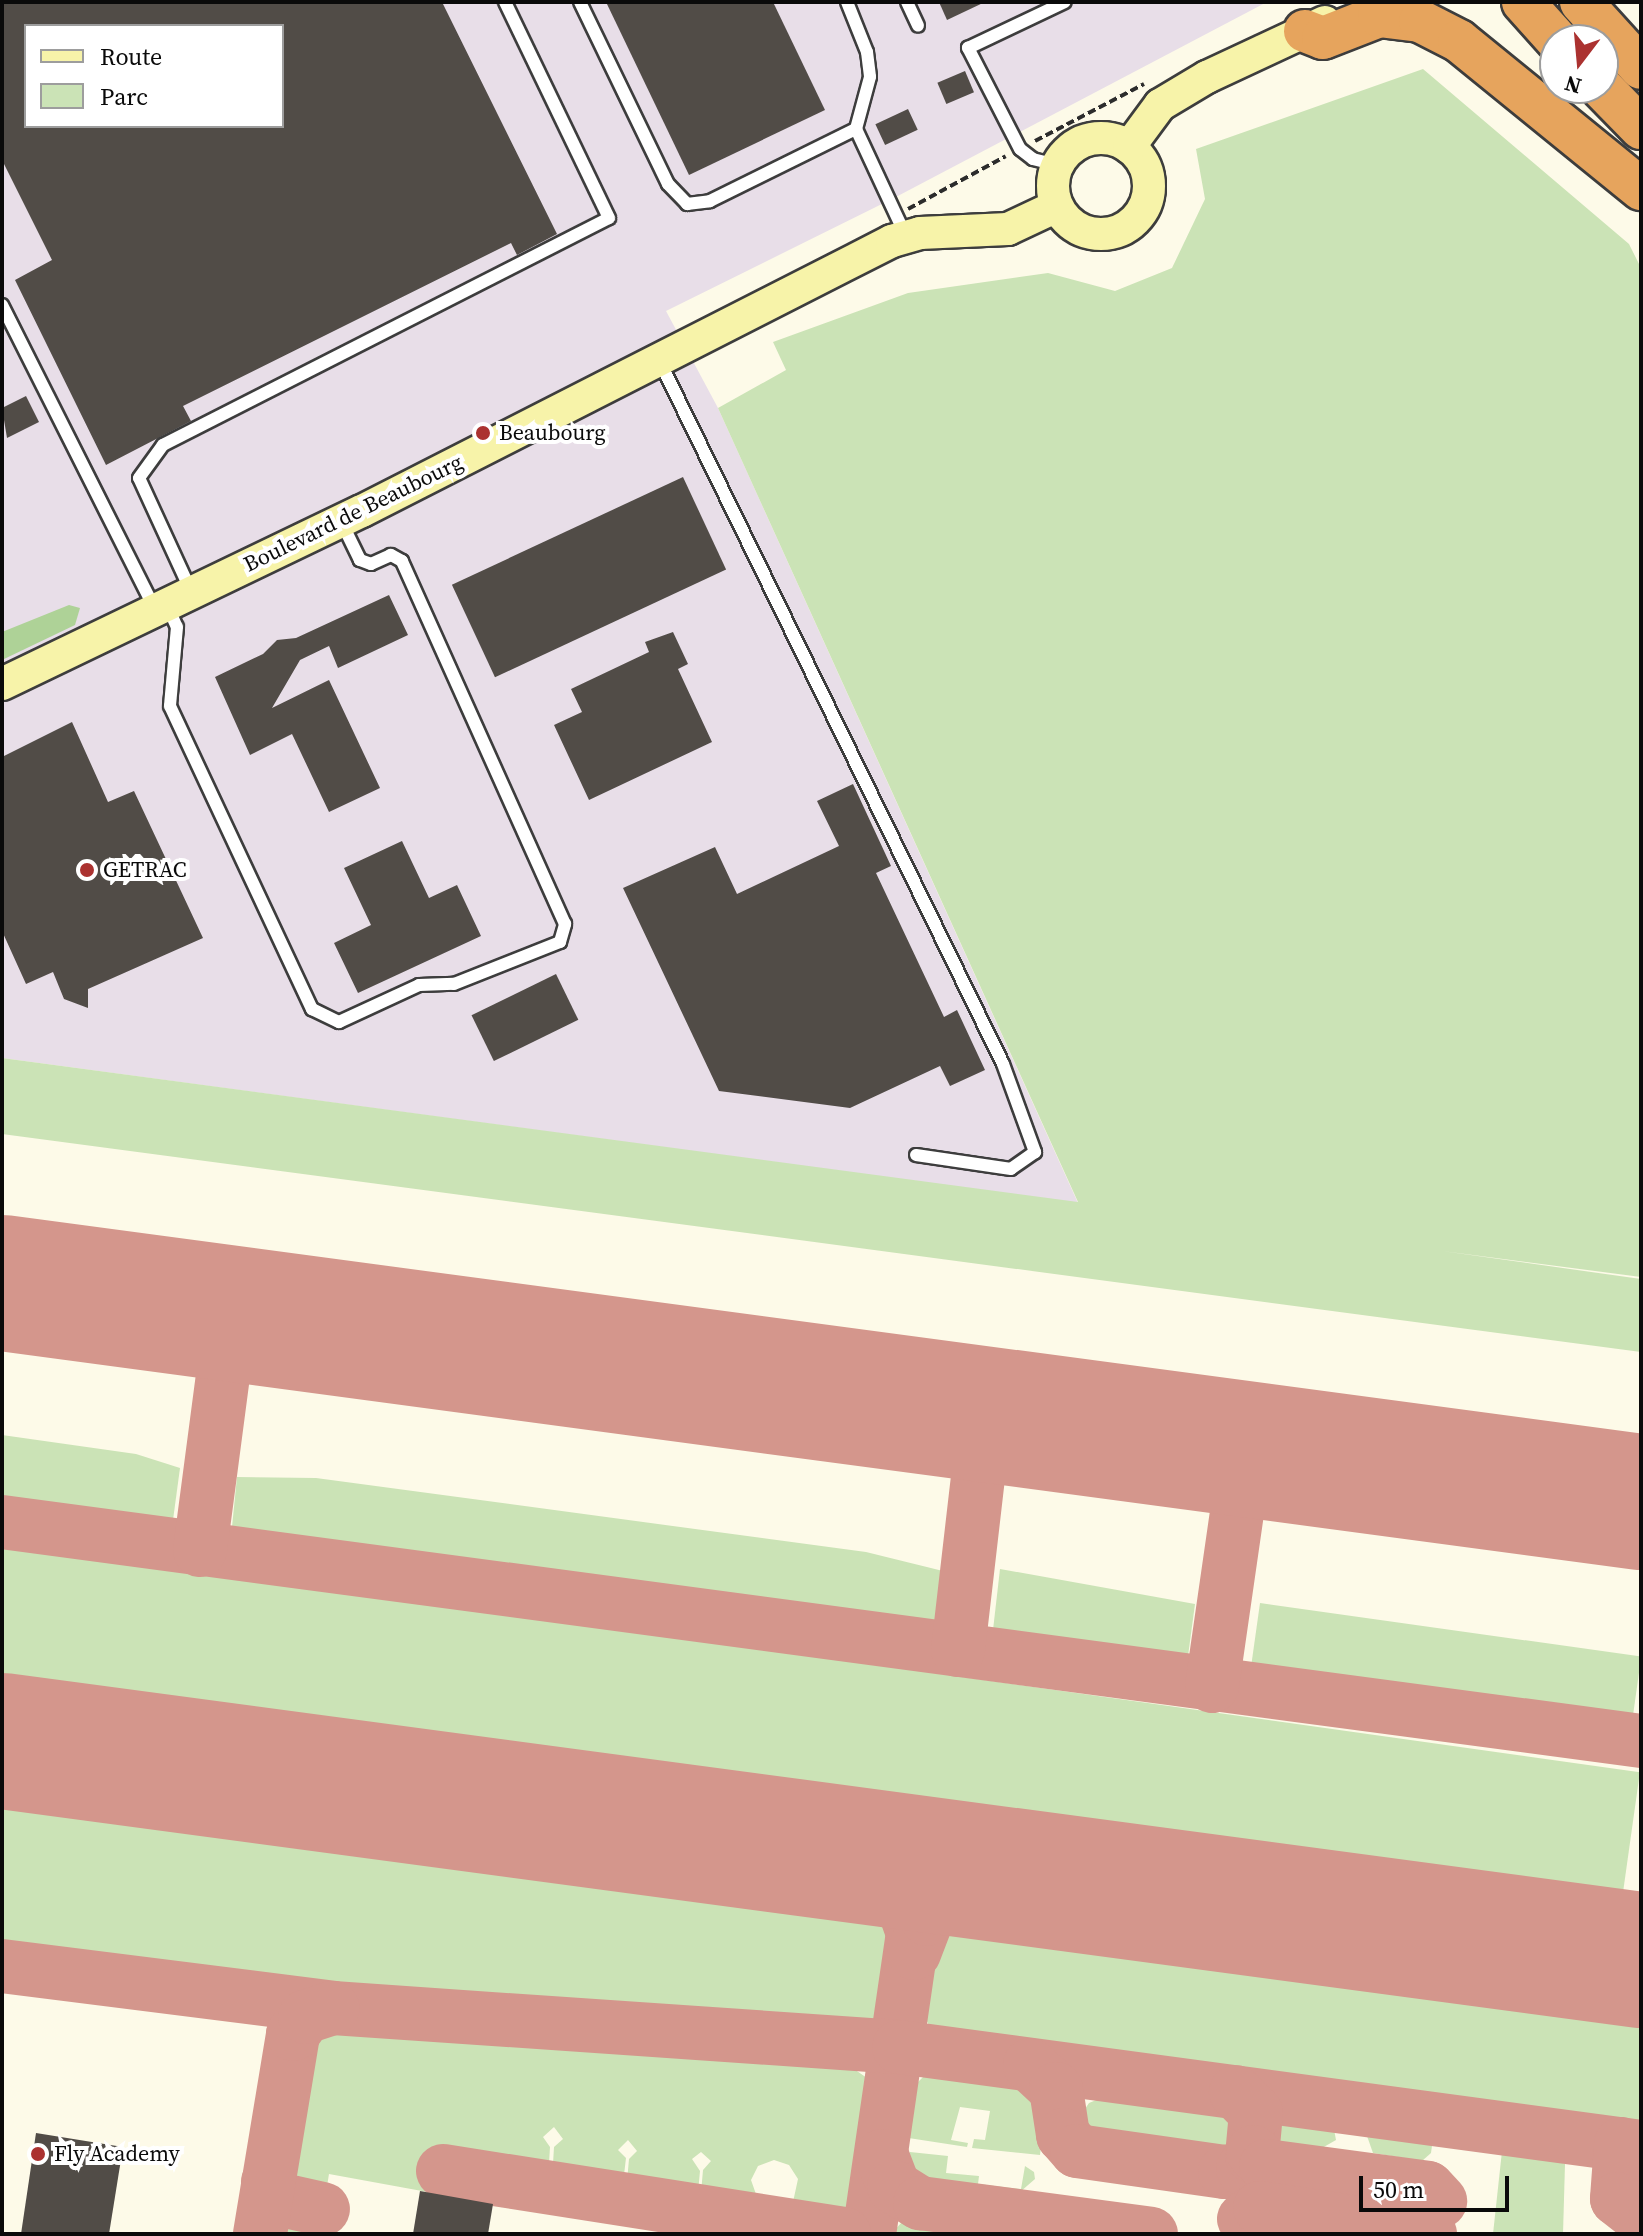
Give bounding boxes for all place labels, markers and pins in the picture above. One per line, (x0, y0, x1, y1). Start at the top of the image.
place label: Beaubourg (499, 420, 606, 446)
marker: Beaubourg (474, 424, 492, 442)
place label: GETRAC (103, 857, 187, 883)
marker: GETRAC (78, 861, 96, 879)
place label: Fly Academy (54, 2141, 180, 2167)
marker: Fly Academy (29, 2145, 47, 2163)

